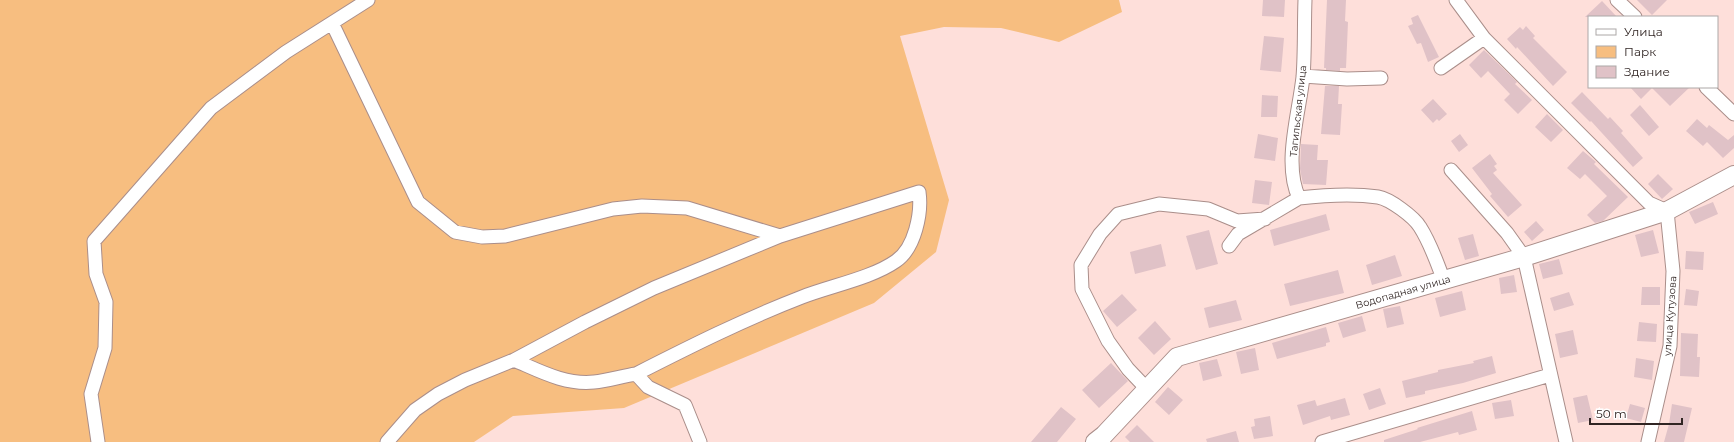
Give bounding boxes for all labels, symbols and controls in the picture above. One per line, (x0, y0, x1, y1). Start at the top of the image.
legend (1588, 16, 1718, 88)
text: Улица (1624, 24, 1663, 39)
text: Парк (1624, 44, 1656, 59)
text: Здание (1624, 64, 1670, 79)
street label: Тагильская улица (1287, 65, 1309, 157)
street label: Водопадная улица (1354, 272, 1452, 312)
street label: улица Кутузова (1661, 276, 1679, 357)
scale bar (1590, 400, 1682, 426)
text: 50 m (1596, 406, 1627, 421)

